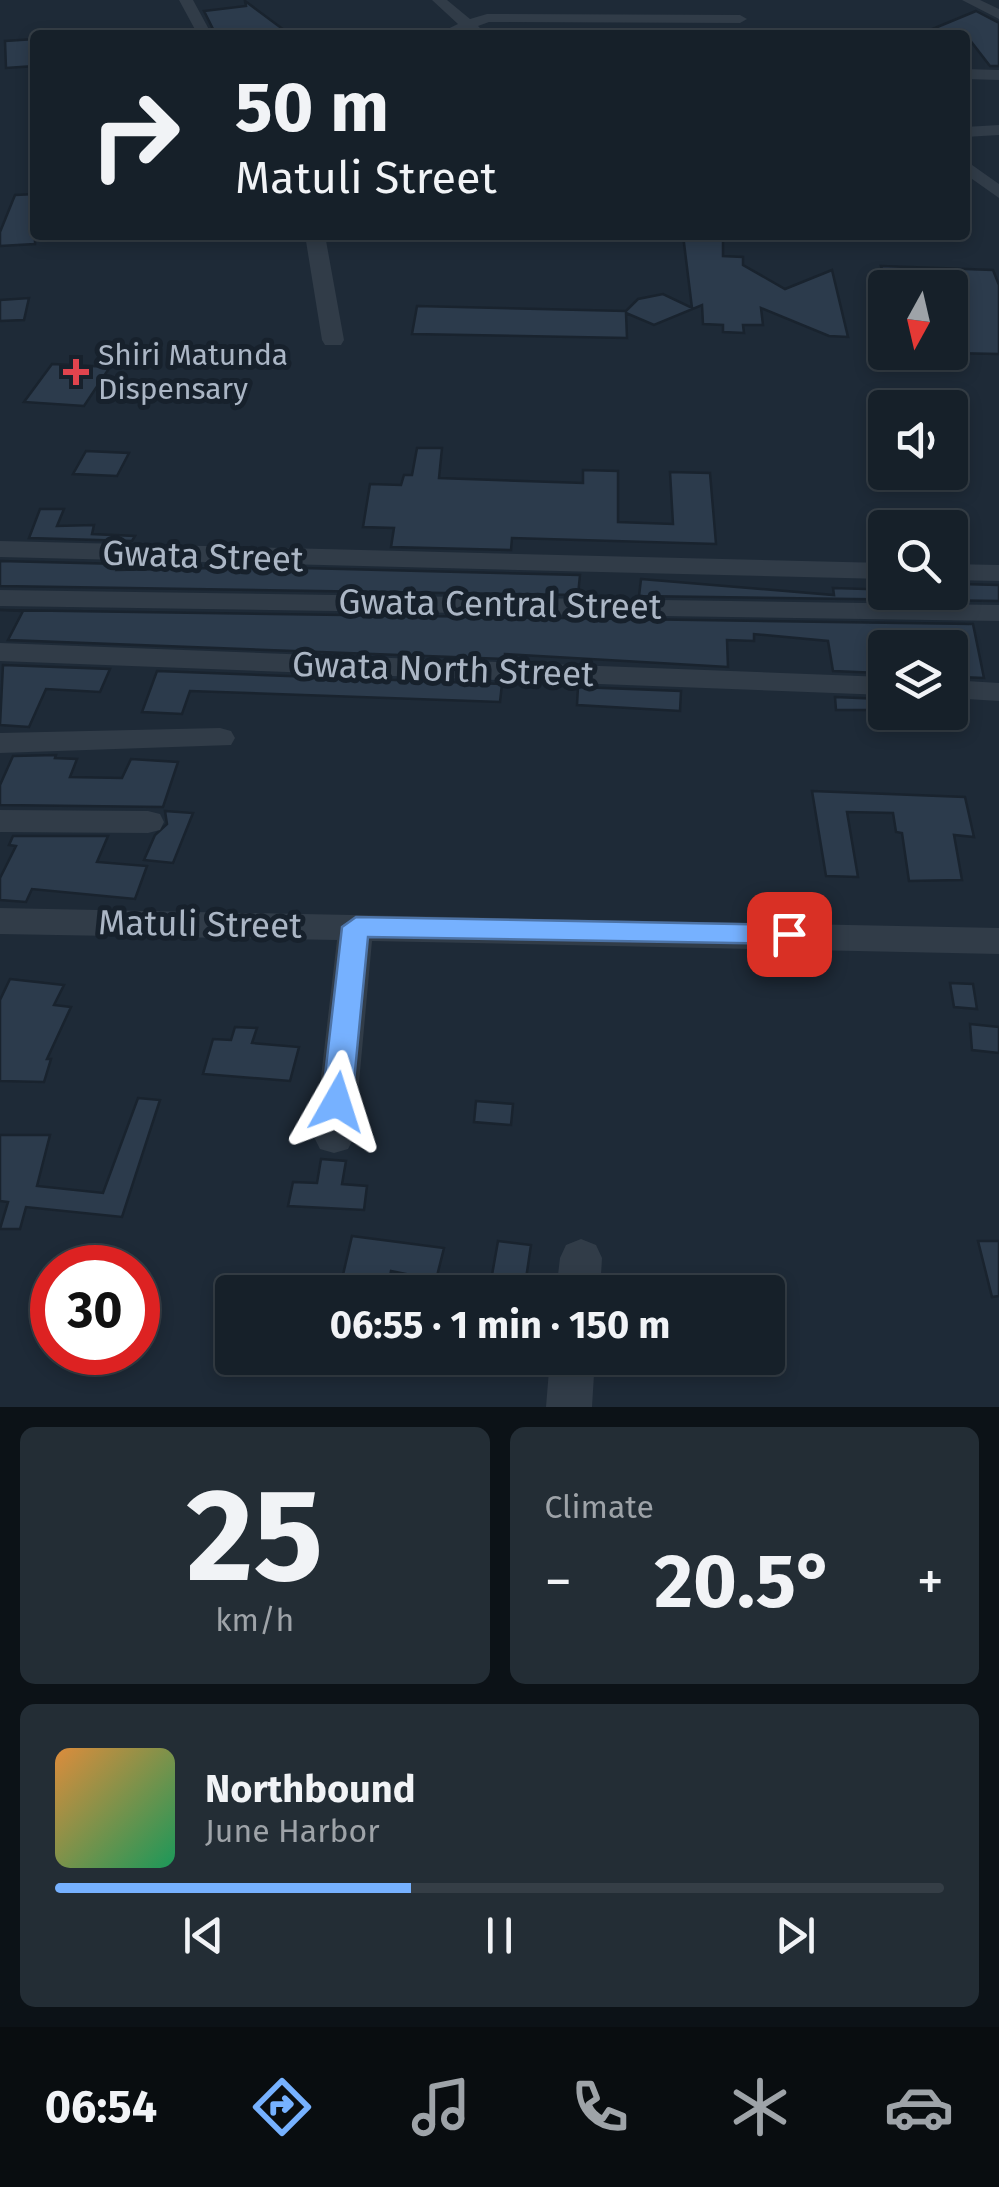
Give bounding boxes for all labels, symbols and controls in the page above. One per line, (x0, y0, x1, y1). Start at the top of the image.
text: 50 m (235, 66, 389, 150)
icon: right (70, 70, 200, 200)
text: Matuli Street (235, 151, 497, 205)
north arrow (868, 270, 968, 370)
map controls (868, 270, 968, 730)
place label: Shiri Matunda Dispensary (98, 337, 288, 407)
marker: Shiri Matunda Dispensary (63, 359, 89, 385)
button: sound (868, 390, 968, 490)
button: search (868, 510, 968, 610)
street label: Gwata Street (102, 531, 305, 581)
street label: Gwata Central Street (338, 580, 662, 628)
button: layers (868, 630, 968, 730)
street label: Gwata North Street (291, 643, 595, 695)
pin (747, 892, 832, 977)
street label: Matuli Street (98, 901, 303, 947)
icon: arrive (762, 907, 817, 962)
position arrow (285, 1050, 389, 1154)
speed limit sign: 30 (30, 1245, 160, 1375)
text: 06:55 · 1 min · 150 m (330, 1302, 670, 1348)
text: 25 (186, 1458, 323, 1614)
text: Climate (545, 1488, 654, 1526)
text: 20.5° (654, 1537, 834, 1627)
text: − (545, 1549, 572, 1615)
text: + (917, 1549, 944, 1615)
text: km/h (215, 1601, 294, 1639)
text: Northbound (205, 1766, 416, 1812)
text: June Harbor (205, 1812, 380, 1850)
icon: previous (176, 1908, 231, 1963)
icon: pause (472, 1908, 527, 1963)
icon: next (768, 1908, 823, 1963)
icon: directions (247, 2072, 317, 2142)
icon: music (406, 2072, 476, 2142)
icon: phone (565, 2072, 635, 2142)
icon: climate (725, 2072, 795, 2142)
icon: car (884, 2072, 954, 2142)
text: 06:54 (45, 2080, 157, 2134)

